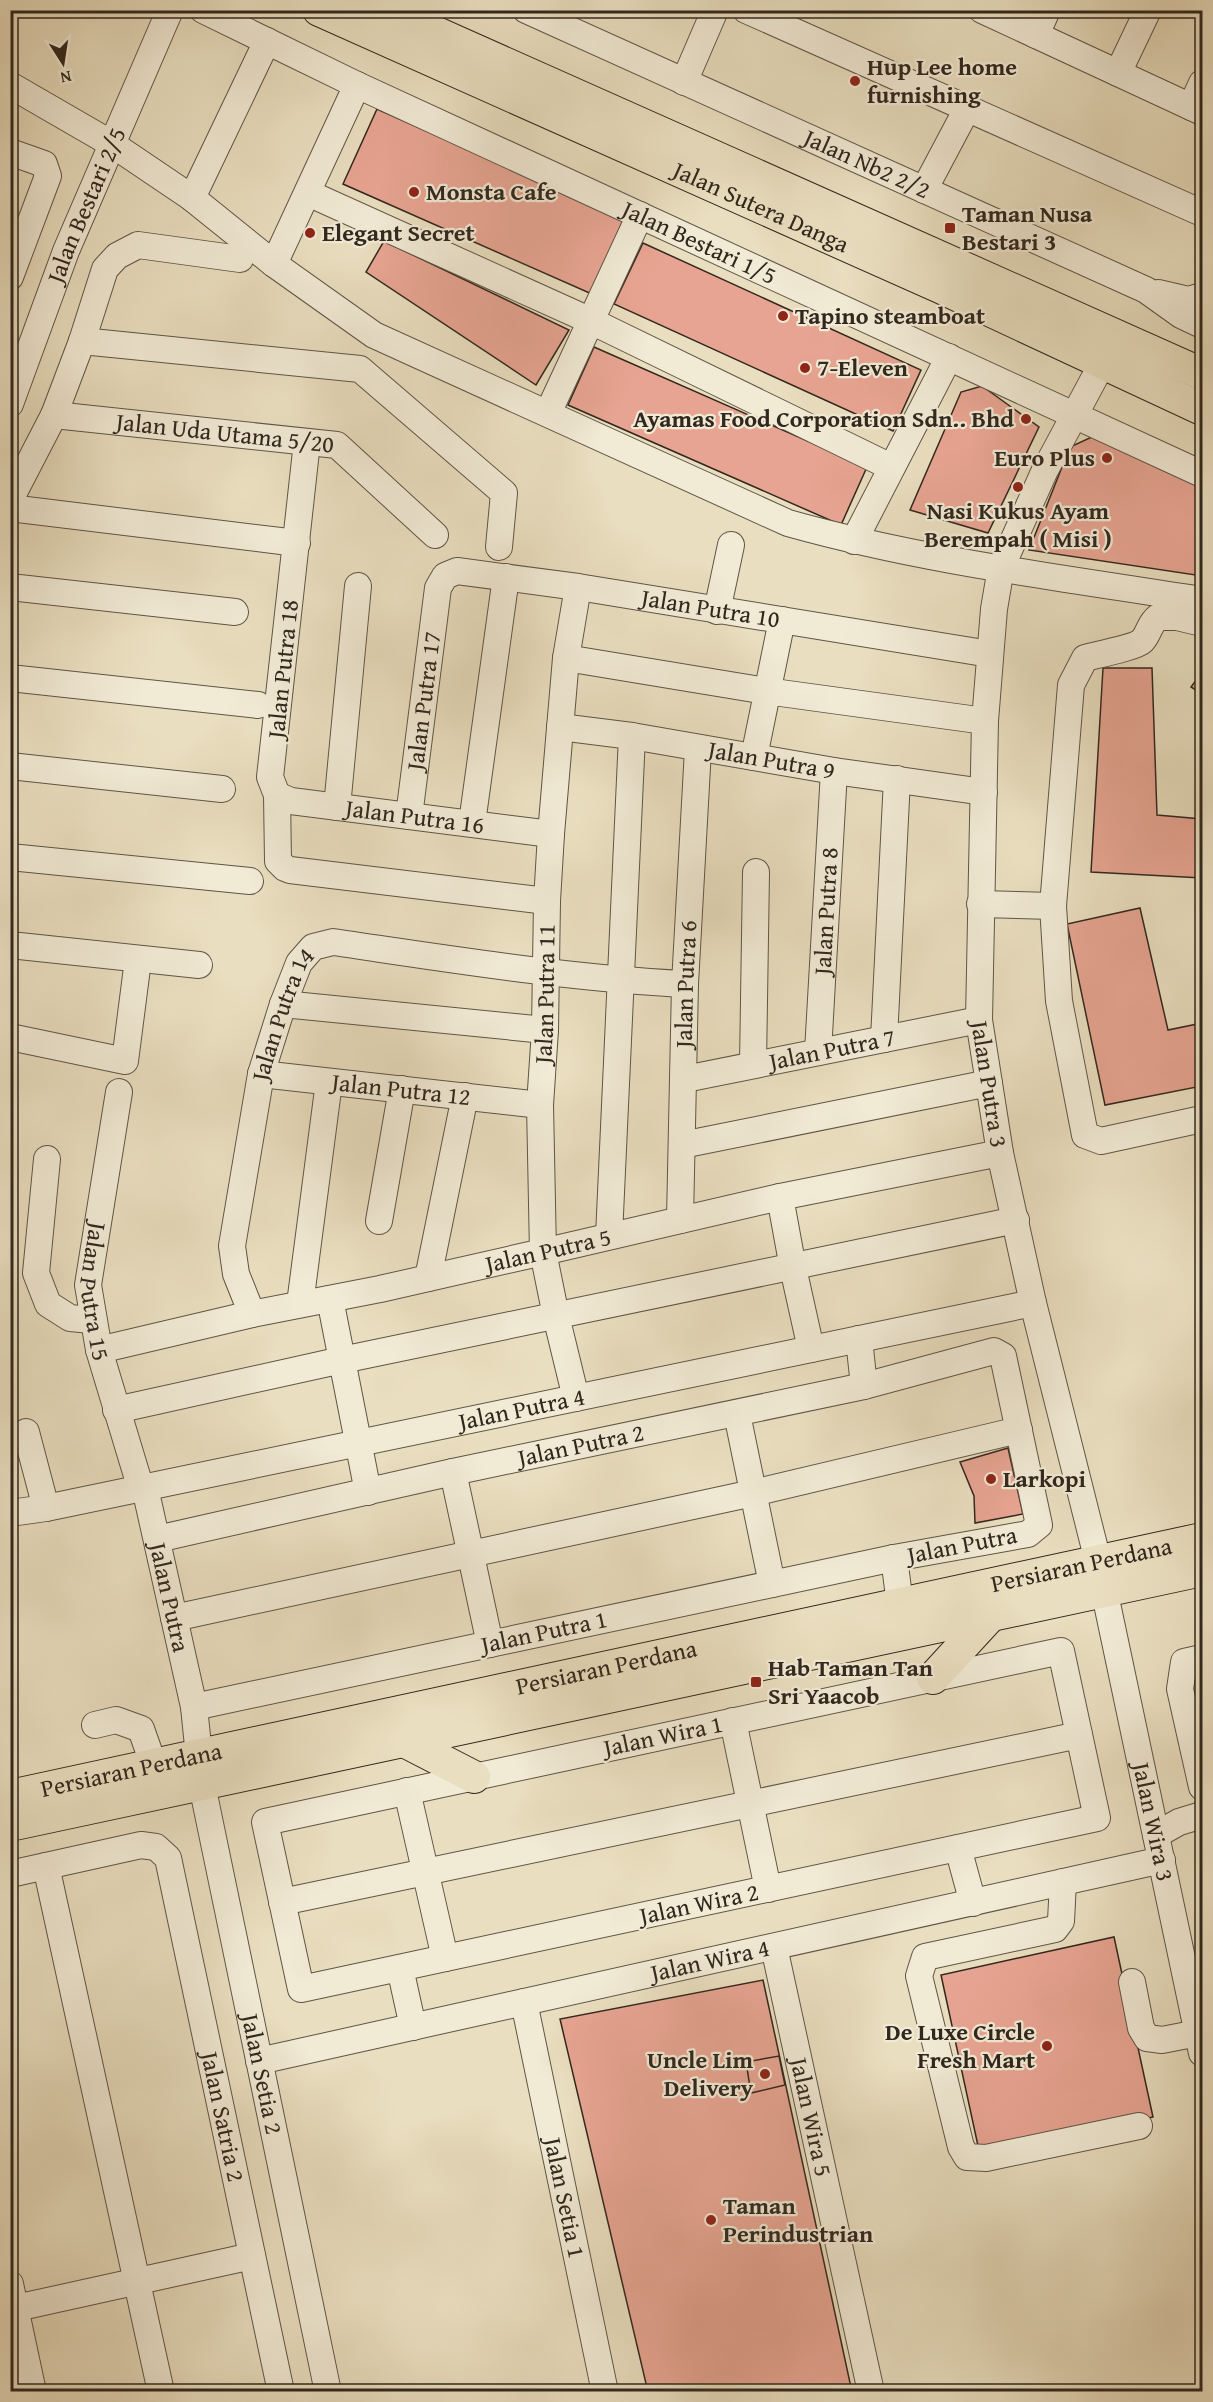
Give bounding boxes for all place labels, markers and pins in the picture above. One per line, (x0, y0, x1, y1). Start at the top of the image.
place label: Hup Lee home furnishing (867, 49, 1017, 112)
marker: Hup Lee home furnishing (848, 74, 862, 88)
place label: Monsta Cafe (426, 174, 557, 209)
marker: Monsta Cafe (407, 185, 421, 199)
place label: Taman Nusa Bestari 3 (962, 196, 1093, 259)
place label: Elegant Secret (322, 215, 475, 250)
marker: Taman Nusa Bestari 3 (943, 221, 957, 235)
marker: Elegant Secret (303, 226, 317, 240)
place label: Tapino steamboat (795, 298, 985, 333)
marker: Tapino steamboat (776, 309, 790, 323)
place label: 7-Eleven (817, 350, 908, 385)
marker: 7-Eleven (798, 361, 812, 375)
place label: Ayamas Food Corporation Sdn.. Bhd (633, 401, 1014, 436)
marker: Ayamas Food Corporation Sdn.. Bhd (1019, 412, 1033, 426)
place label: Euro Plus (994, 440, 1095, 475)
marker: Euro Plus (1100, 451, 1114, 465)
marker: Nasi Kukus Ayam Berempah ( Misi ) (1011, 480, 1025, 494)
place label: Nasi Kukus Ayam Berempah ( Misi ) (924, 493, 1112, 556)
place label: Larkopi (1003, 1461, 1086, 1496)
marker: Larkopi (984, 1472, 998, 1486)
place label: Hab Taman Tan Sri Yaacob (768, 1650, 933, 1713)
marker: Hab Taman Tan Sri Yaacob (749, 1675, 763, 1689)
place label: De Luxe Circle Fresh Mart (885, 2014, 1035, 2077)
marker: De Luxe Circle Fresh Mart (1040, 2039, 1054, 2053)
place label: Uncle Lim Delivery (647, 2042, 754, 2105)
marker: Uncle Lim Delivery (758, 2067, 772, 2081)
place label: Taman Perindustrian (723, 2188, 873, 2251)
marker: Taman Perindustrian (704, 2213, 718, 2227)

